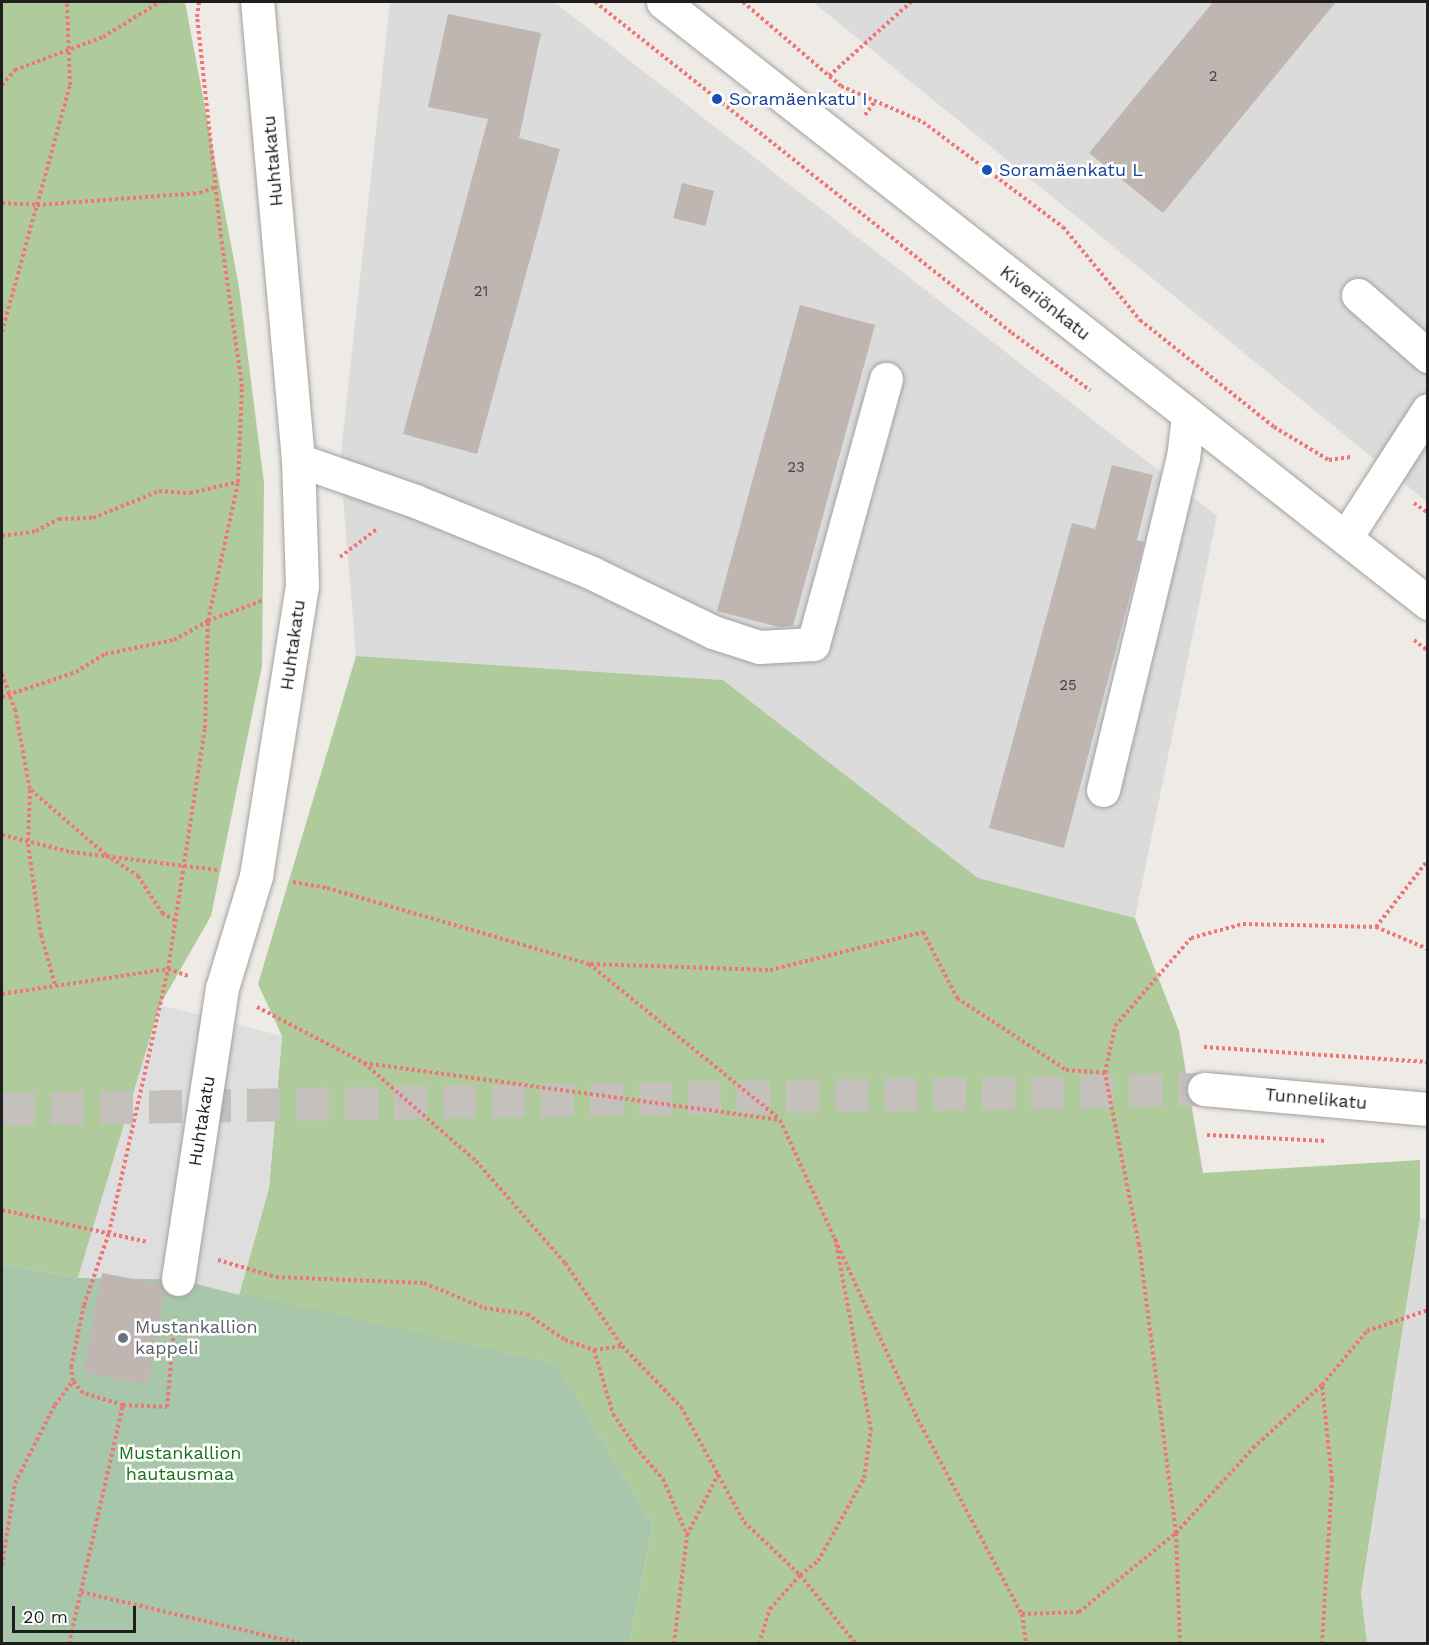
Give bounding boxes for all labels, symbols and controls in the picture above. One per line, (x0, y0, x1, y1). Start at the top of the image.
house number: 2 (1209, 68, 1217, 86)
place label: Soramäenkatu I (729, 88, 867, 110)
marker: Soramäenkatu I (710, 92, 724, 106)
street label: Huhtakatu (258, 115, 288, 207)
place label: Soramäenkatu L (999, 159, 1143, 181)
marker: Soramäenkatu L (980, 163, 994, 177)
street label: Kiveriönkatu (995, 261, 1095, 345)
house number: 21 (474, 283, 488, 301)
house number: 23 (787, 459, 805, 477)
street label: Huhtakatu (276, 598, 310, 692)
house number: 25 (1059, 677, 1077, 695)
street label: Huhtakatu (184, 1074, 220, 1168)
street label: Tunnelikatu (1264, 1084, 1368, 1114)
place label: Mustankallion kappeli (135, 1317, 258, 1360)
marker: Mustankallion kappeli (116, 1331, 130, 1345)
park label: Mustankallion hautausmaa (119, 1443, 241, 1486)
scale bar (15, 1594, 140, 1632)
text: 20 m (23, 1606, 68, 1627)

